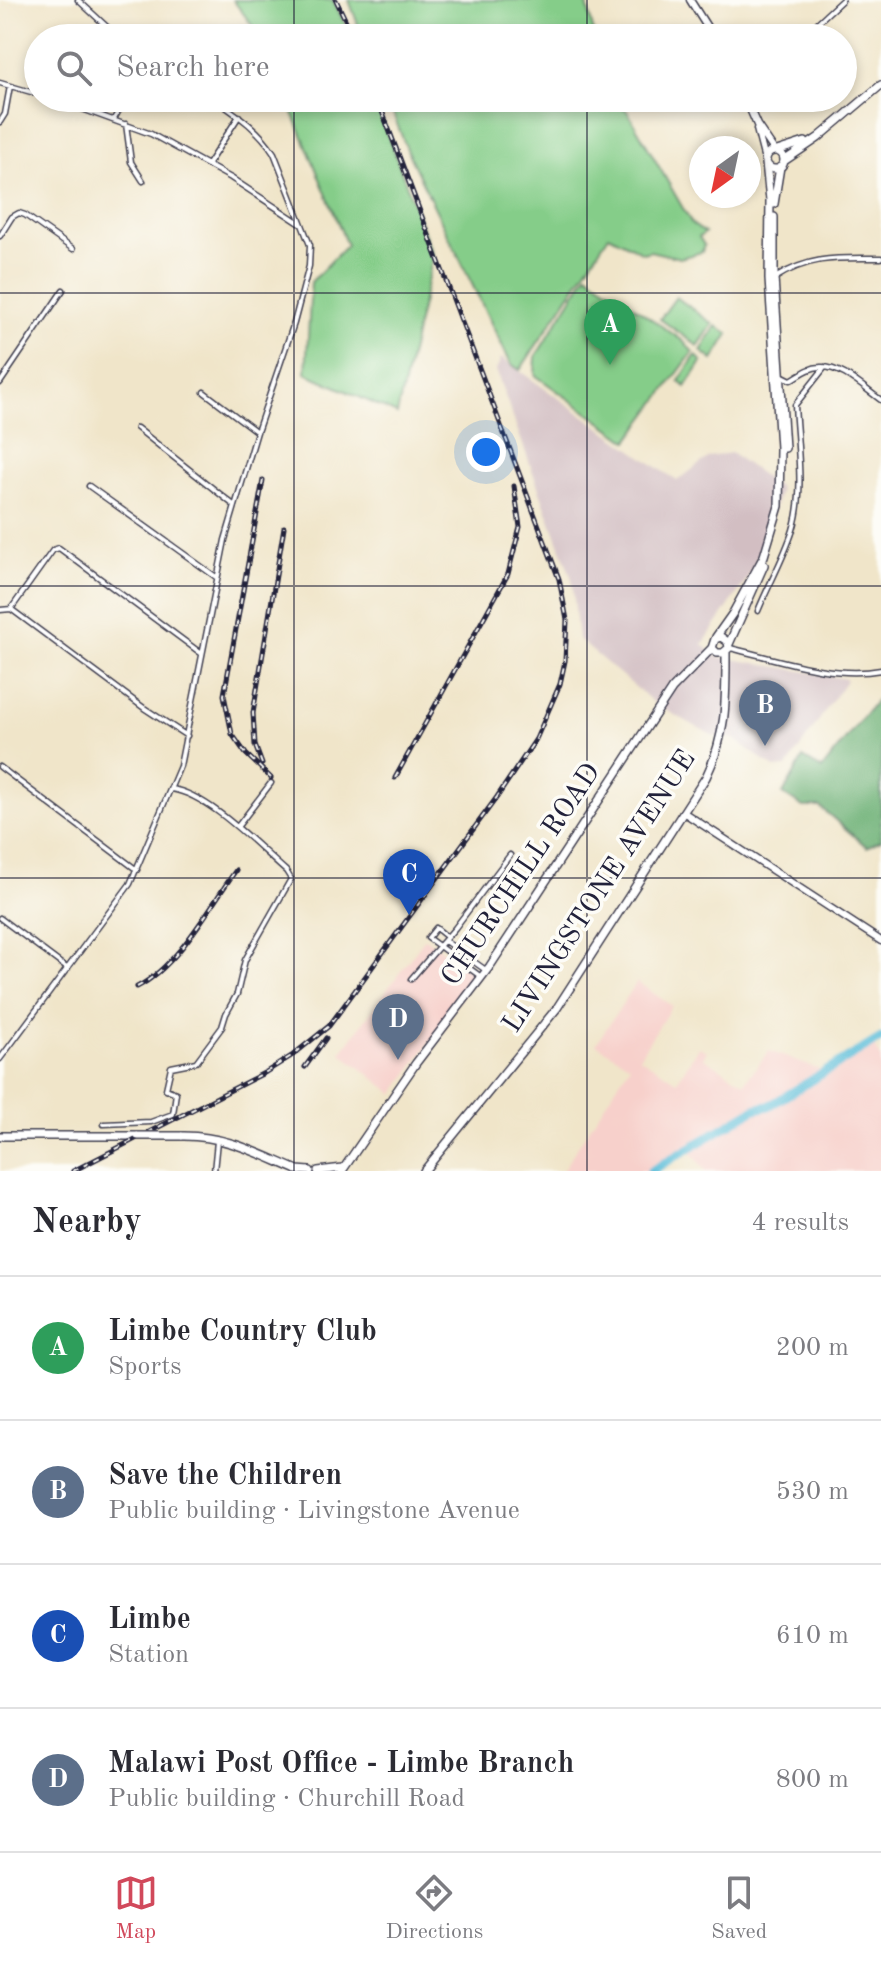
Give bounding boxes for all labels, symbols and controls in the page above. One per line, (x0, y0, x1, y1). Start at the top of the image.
search box (24, 24, 857, 112)
icon: search (52, 46, 96, 90)
text: Search here (116, 53, 270, 83)
north arrow (689, 136, 761, 208)
pin: A (584, 299, 636, 365)
your location (466, 432, 506, 472)
pin: B (739, 680, 791, 746)
street label: LIVINGSTONE AVENUE (498, 746, 702, 1038)
street label: CHURCHILL ROAD (437, 759, 607, 991)
pin: C (383, 849, 435, 915)
pin: D (372, 994, 424, 1060)
text: Nearby (32, 1206, 142, 1240)
text: 4 results (751, 1210, 849, 1236)
text: Limbe Country Club (108, 1317, 377, 1347)
text: A (48, 1335, 68, 1361)
text: 200 m (776, 1335, 849, 1361)
text: Sports (108, 1354, 182, 1380)
text: Save the Children (108, 1461, 342, 1491)
text: B (49, 1479, 67, 1505)
text: 530 m (776, 1479, 849, 1505)
text: Public building · Livingstone Avenue (108, 1498, 520, 1524)
text: Limbe (108, 1605, 191, 1635)
text: C (49, 1623, 67, 1649)
text: 610 m (776, 1623, 849, 1649)
text: Station (108, 1642, 189, 1668)
text: Malawi Post Office - Limbe Branch (108, 1749, 574, 1779)
text: D (48, 1767, 68, 1793)
text: 800 m (776, 1767, 849, 1793)
text: Public building · Churchill Road (108, 1786, 465, 1812)
tab: Map (114, 1871, 158, 1946)
tab: Directions (386, 1871, 483, 1946)
tab: Saved (711, 1871, 767, 1946)

